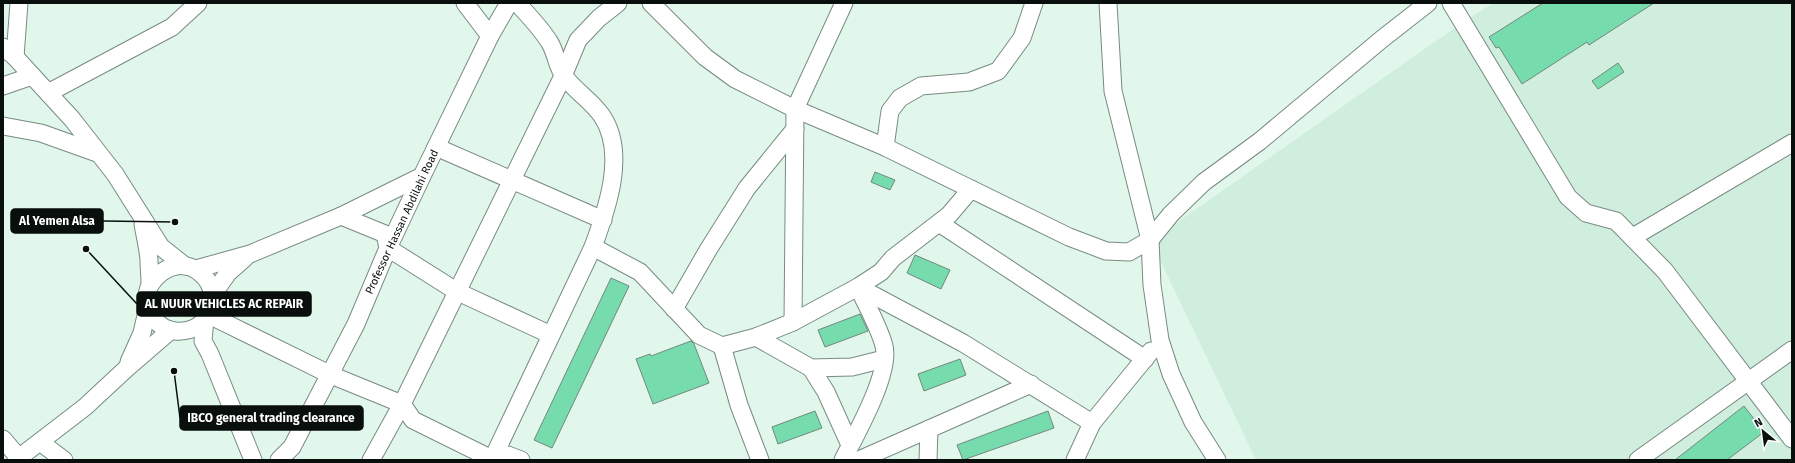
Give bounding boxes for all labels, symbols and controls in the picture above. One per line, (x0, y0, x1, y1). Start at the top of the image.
street label: Professor Hassan Abdilahi Road (363, 148, 441, 296)
callout: Al Yemen Alsa (11, 209, 103, 233)
text: Al Yemen Alsa (18, 214, 95, 228)
callout: AL NUUR VEHICLES AC REPAIR (137, 292, 311, 316)
text: AL NUUR VEHICLES AC REPAIR (144, 297, 304, 311)
callout: IBCO general trading clearance (180, 406, 363, 430)
text: IBCO general trading clearance (187, 411, 355, 425)
north arrow (1743, 411, 1783, 451)
text: N (1752, 415, 1765, 430)

